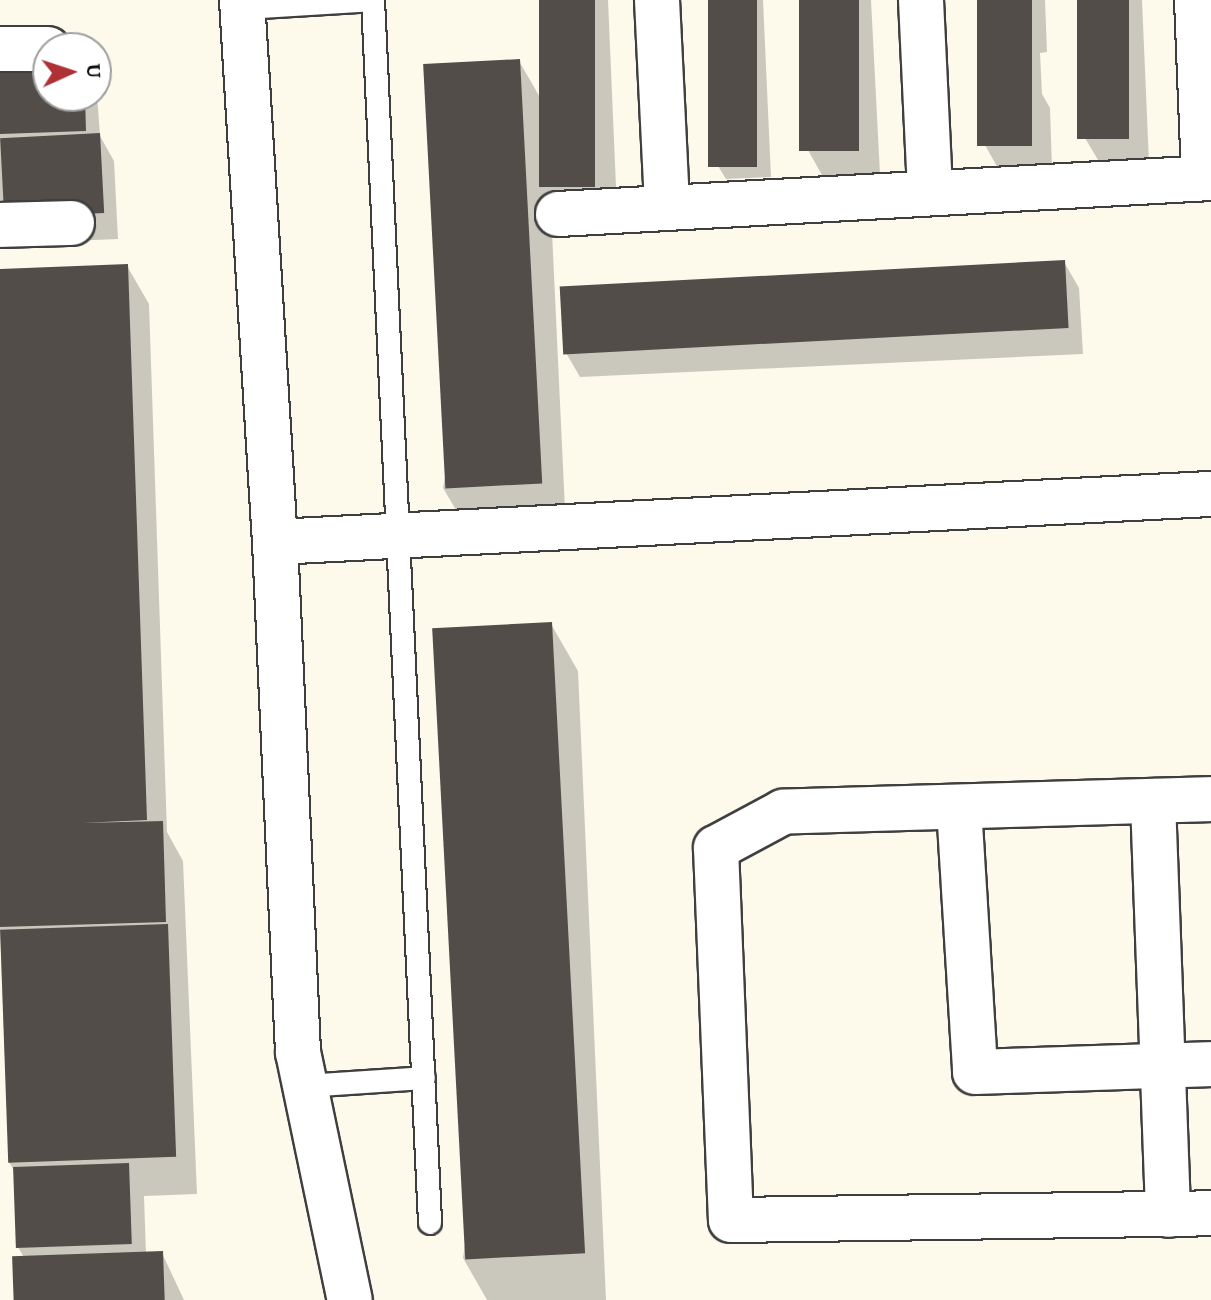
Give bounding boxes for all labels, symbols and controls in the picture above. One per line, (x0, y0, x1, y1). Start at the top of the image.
north arrow (32, 32, 112, 112)
text: U (82, 63, 107, 79)

